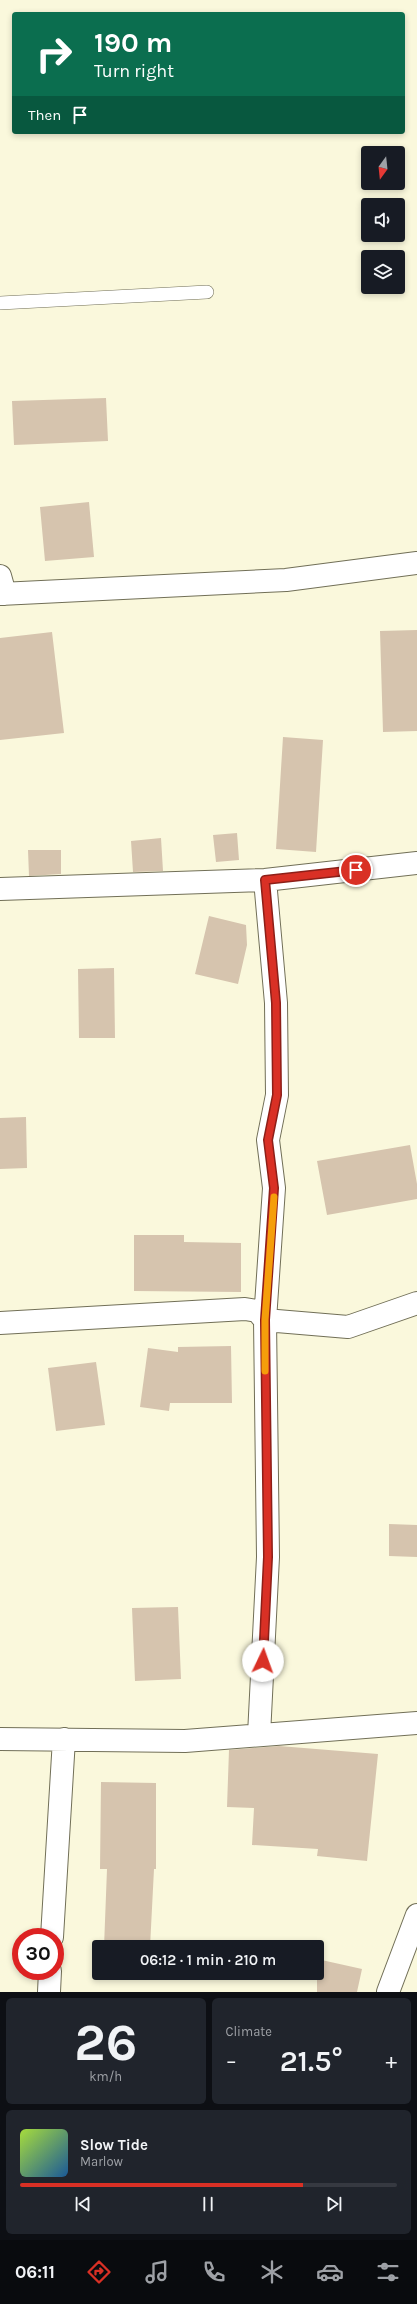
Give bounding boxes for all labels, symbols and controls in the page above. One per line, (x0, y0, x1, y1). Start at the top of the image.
text: 190 m (94, 26, 172, 59)
icon: right (28, 28, 80, 80)
text: Turn right (94, 60, 174, 82)
icon: arrive (69, 104, 91, 126)
text: Then (28, 106, 61, 124)
north arrow (361, 146, 405, 190)
map controls (361, 146, 405, 294)
button: sound (361, 198, 405, 242)
button: layers (361, 250, 405, 294)
pin (339, 853, 373, 887)
icon: arrive (345, 859, 367, 881)
position arrow (242, 1640, 284, 1682)
speed limit sign: 30 (12, 1928, 64, 1980)
text: 06:12 · 1 min · 210 m (140, 1951, 276, 1969)
text: 26 (74, 2012, 137, 2073)
text: Climate (226, 2024, 272, 2039)
text: 21.5° (280, 2043, 343, 2079)
text: − (226, 2048, 237, 2074)
text: + (385, 2048, 397, 2074)
text: km/h (89, 2069, 122, 2084)
text: Slow Tide (80, 2136, 148, 2154)
text: Marlow (80, 2154, 123, 2169)
icon: previous (72, 2193, 94, 2215)
icon: pause (197, 2193, 219, 2215)
icon: next (323, 2193, 345, 2215)
icon: directions (85, 2258, 113, 2286)
icon: music (143, 2258, 171, 2286)
icon: phone (200, 2258, 228, 2286)
icon: climate (258, 2258, 286, 2286)
icon: car (316, 2258, 344, 2286)
icon: filters (374, 2258, 402, 2286)
text: 06:11 (15, 2261, 55, 2283)

